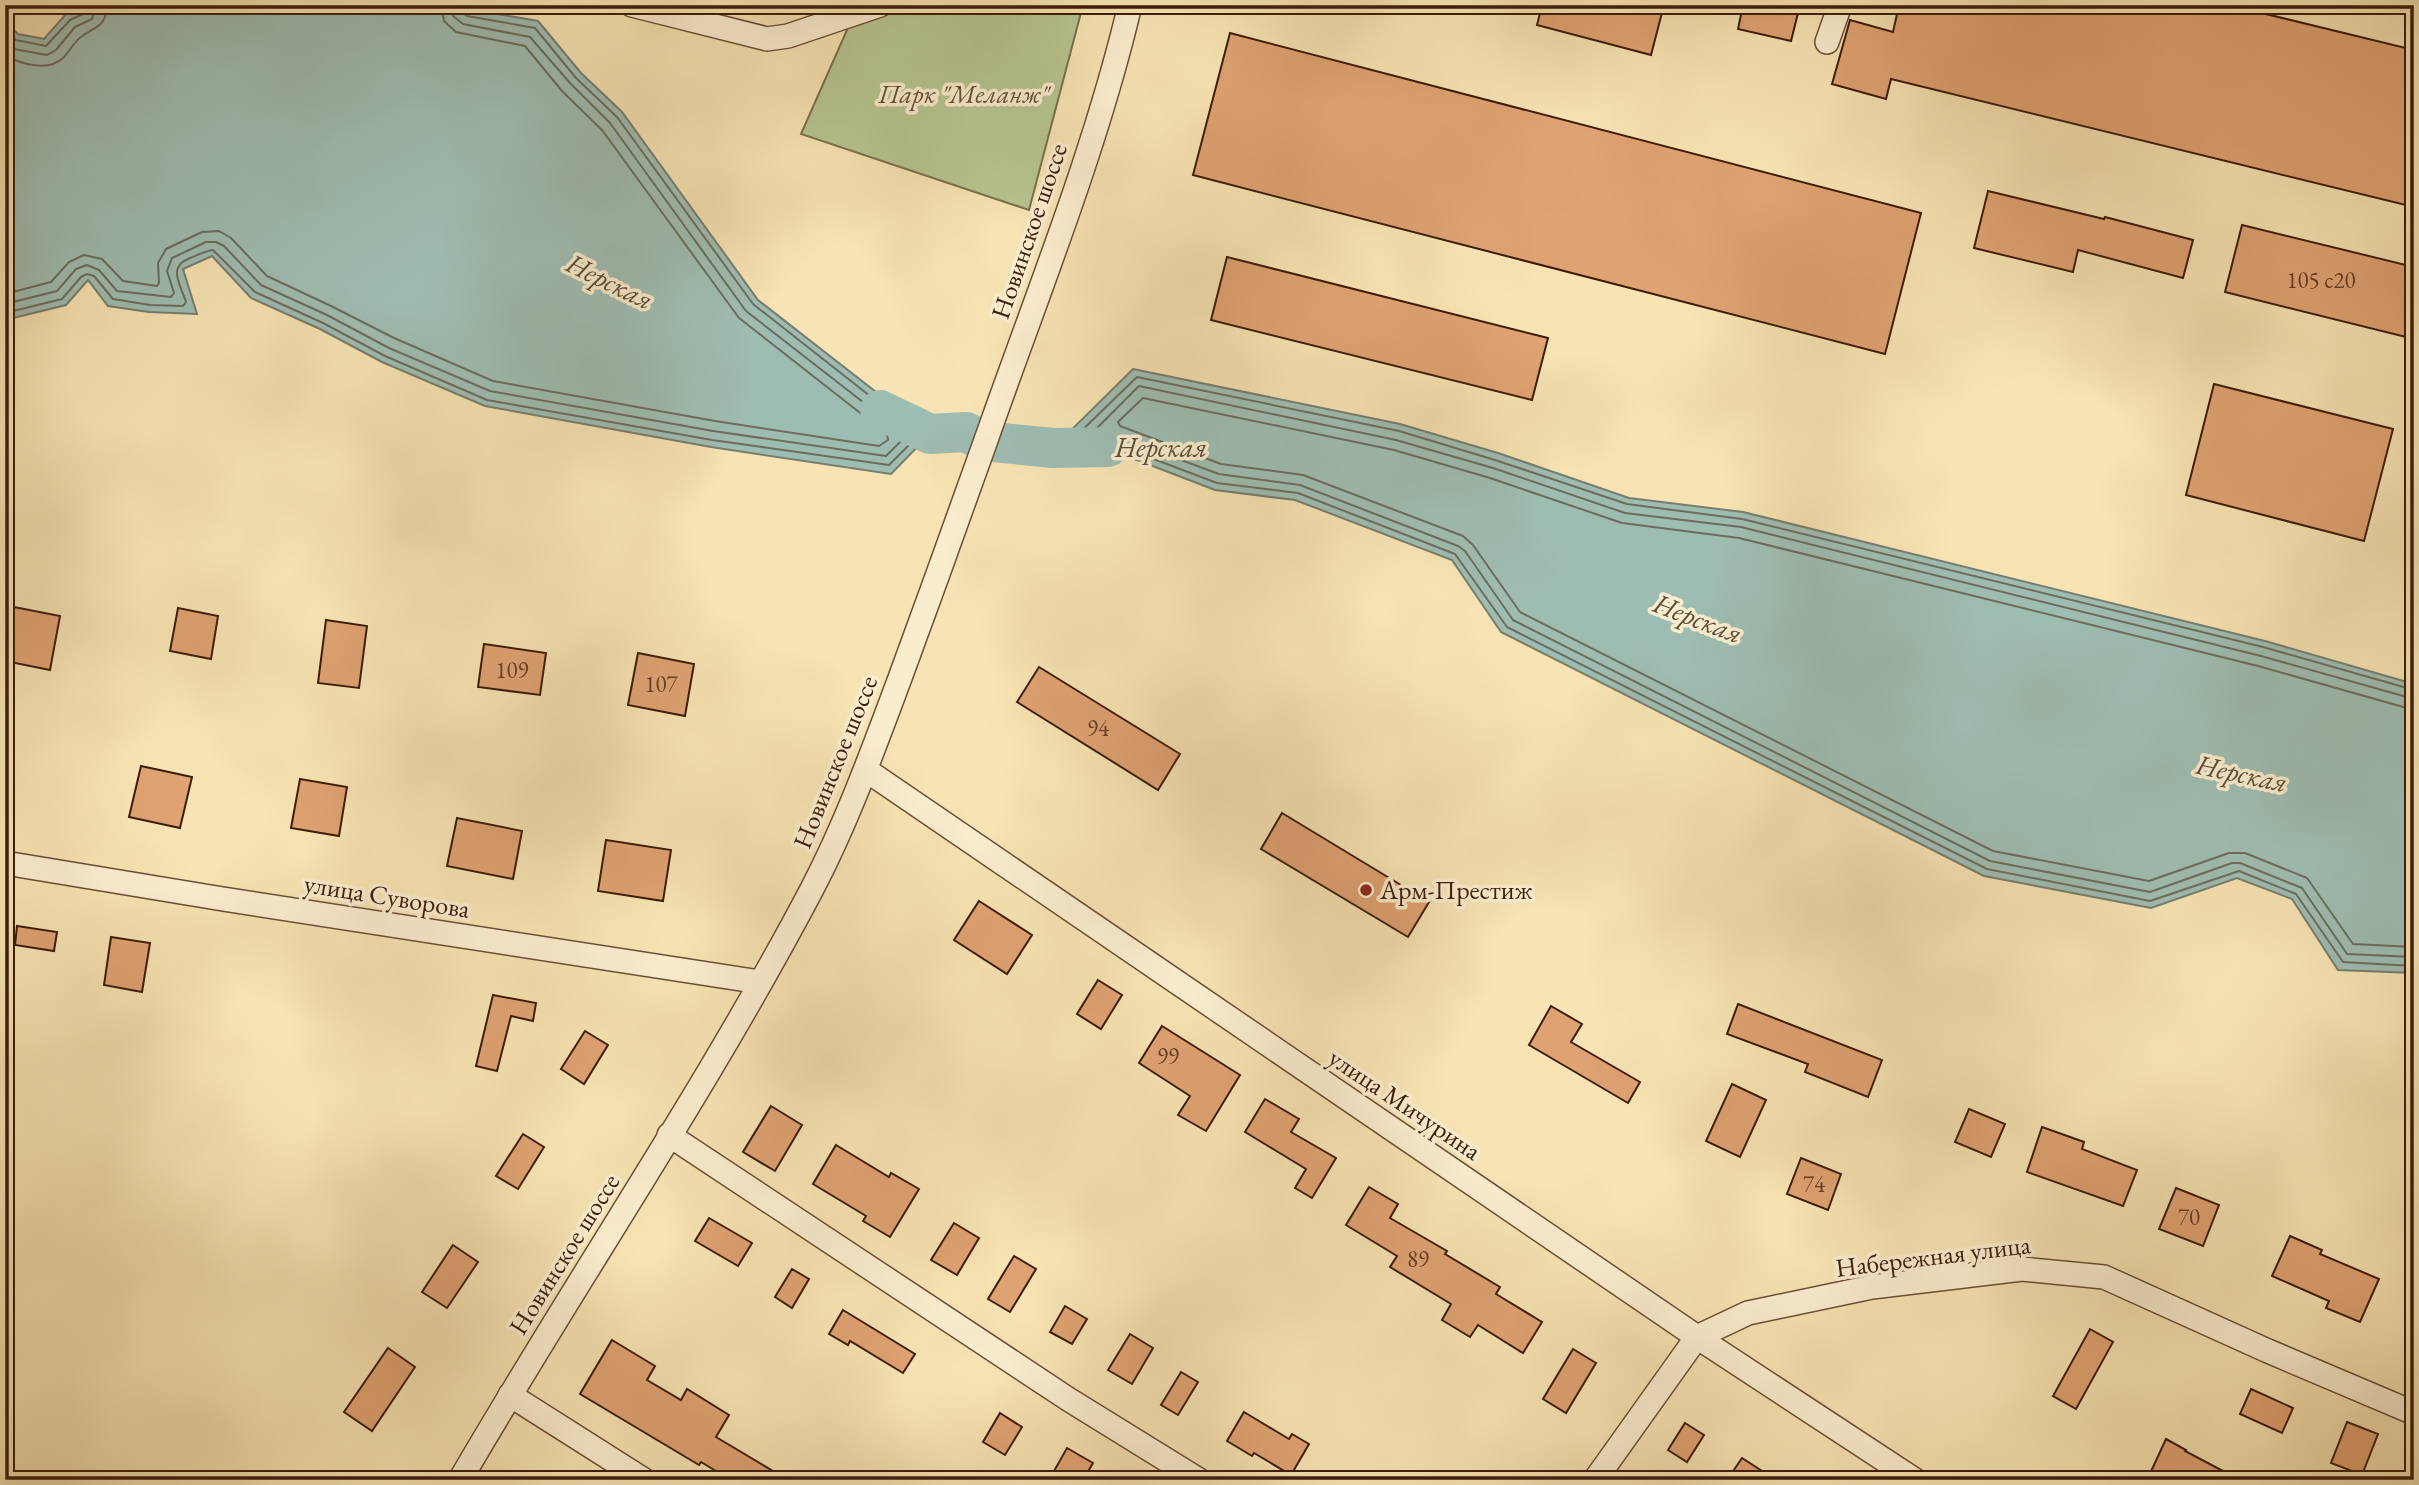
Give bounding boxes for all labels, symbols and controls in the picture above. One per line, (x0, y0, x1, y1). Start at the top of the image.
park label: Парк "Меланж" (878, 77, 1052, 111)
street label: Новинское шоссе (983, 139, 1075, 323)
water label: Нерская (560, 244, 659, 317)
house number: 105 с20 (2286, 265, 2356, 295)
water label: Нерская (1114, 429, 1207, 465)
water label: Нерская (1648, 584, 1747, 651)
house number: 109 (495, 655, 529, 685)
house number: 107 (644, 669, 679, 699)
street label: Новинское шоссе (785, 670, 885, 854)
house number: 94 (1087, 713, 1110, 743)
water label: Нерская (2192, 746, 2291, 800)
street label: улица Суворова (302, 866, 473, 926)
place label: Арм-Престиж (1379, 873, 1533, 907)
marker: Арм-Престиж (1358, 882, 1374, 898)
street label: улица Мичурина (1322, 1040, 1488, 1168)
house number: 99 (1157, 1041, 1179, 1071)
street label: Новинское шоссе (501, 1167, 627, 1341)
house number: 74 (1803, 1169, 1826, 1199)
house number: 70 (2178, 1202, 2200, 1232)
street label: Набережная улица (1833, 1227, 2033, 1285)
house number: 89 (1407, 1244, 1429, 1274)

